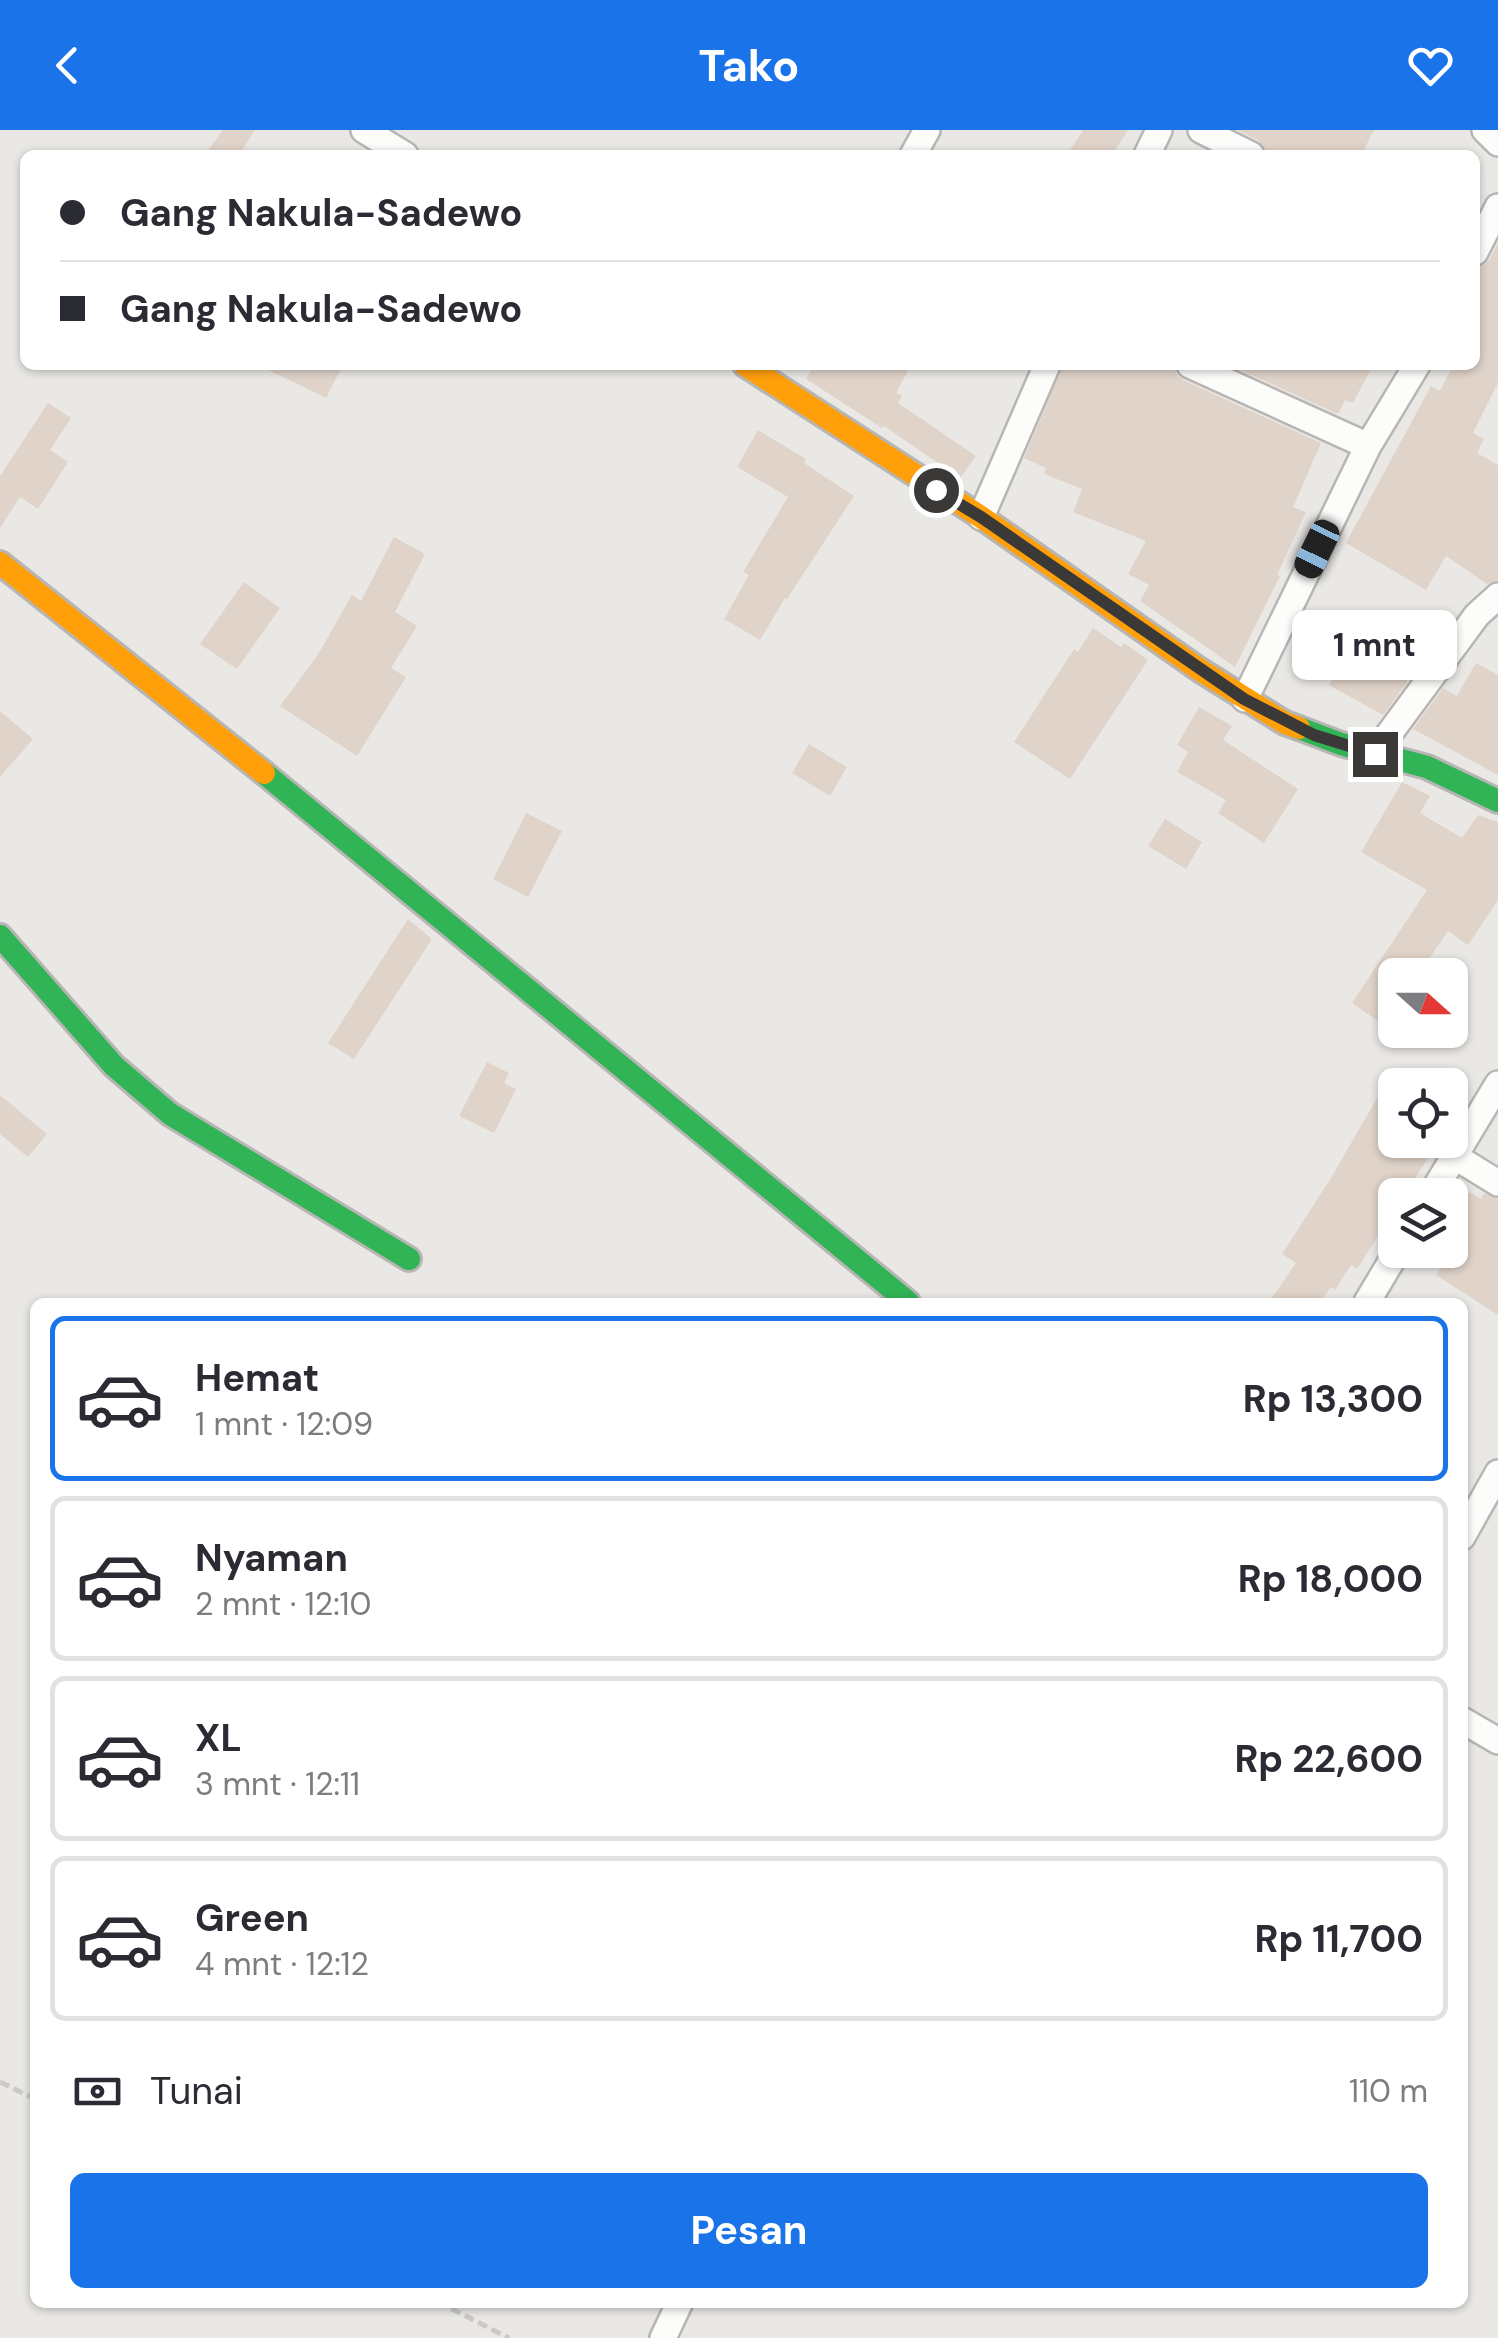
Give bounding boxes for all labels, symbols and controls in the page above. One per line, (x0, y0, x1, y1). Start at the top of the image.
text: Tako (699, 36, 799, 95)
icon: back (40, 38, 95, 93)
icon: heart (1403, 38, 1458, 93)
text: Gang Nakula-Sadewo (120, 188, 522, 238)
text: Gang Nakula-Sadewo (120, 284, 522, 334)
route start (914, 468, 959, 513)
car (1290, 515, 1344, 583)
callout: 1 mnt (1292, 609, 1458, 679)
text: 1 mnt (1333, 624, 1416, 666)
route end (1353, 732, 1398, 777)
north arrow (1378, 958, 1468, 1048)
map controls (1378, 958, 1468, 1268)
button: locate (1378, 1068, 1468, 1158)
button: layers (1378, 1178, 1468, 1268)
text: Hemat (195, 1353, 319, 1403)
icon: car (75, 1354, 165, 1444)
text: Rp 13,300 (1243, 1374, 1423, 1424)
text: 1 mnt · 12:09 (195, 1403, 373, 1445)
text: Nyaman (195, 1533, 348, 1583)
icon: car (75, 1534, 165, 1624)
text: Rp 18,000 (1238, 1554, 1423, 1604)
text: 2 mnt · 12:10 (195, 1583, 371, 1625)
text: XL (195, 1713, 242, 1763)
icon: car (75, 1714, 165, 1804)
text: Rp 22,600 (1234, 1734, 1423, 1784)
text: 3 mnt · 12:11 (195, 1763, 360, 1805)
text: Green (195, 1893, 309, 1943)
icon: car (75, 1894, 165, 1984)
text: Rp 11,700 (1254, 1914, 1423, 1964)
text: 4 mnt · 12:12 (195, 1943, 369, 1985)
icon: cash (70, 2064, 125, 2119)
text: Tunai (150, 2066, 243, 2116)
text: 110 m (1349, 2070, 1428, 2112)
button: Pesan (70, 2173, 1428, 2288)

